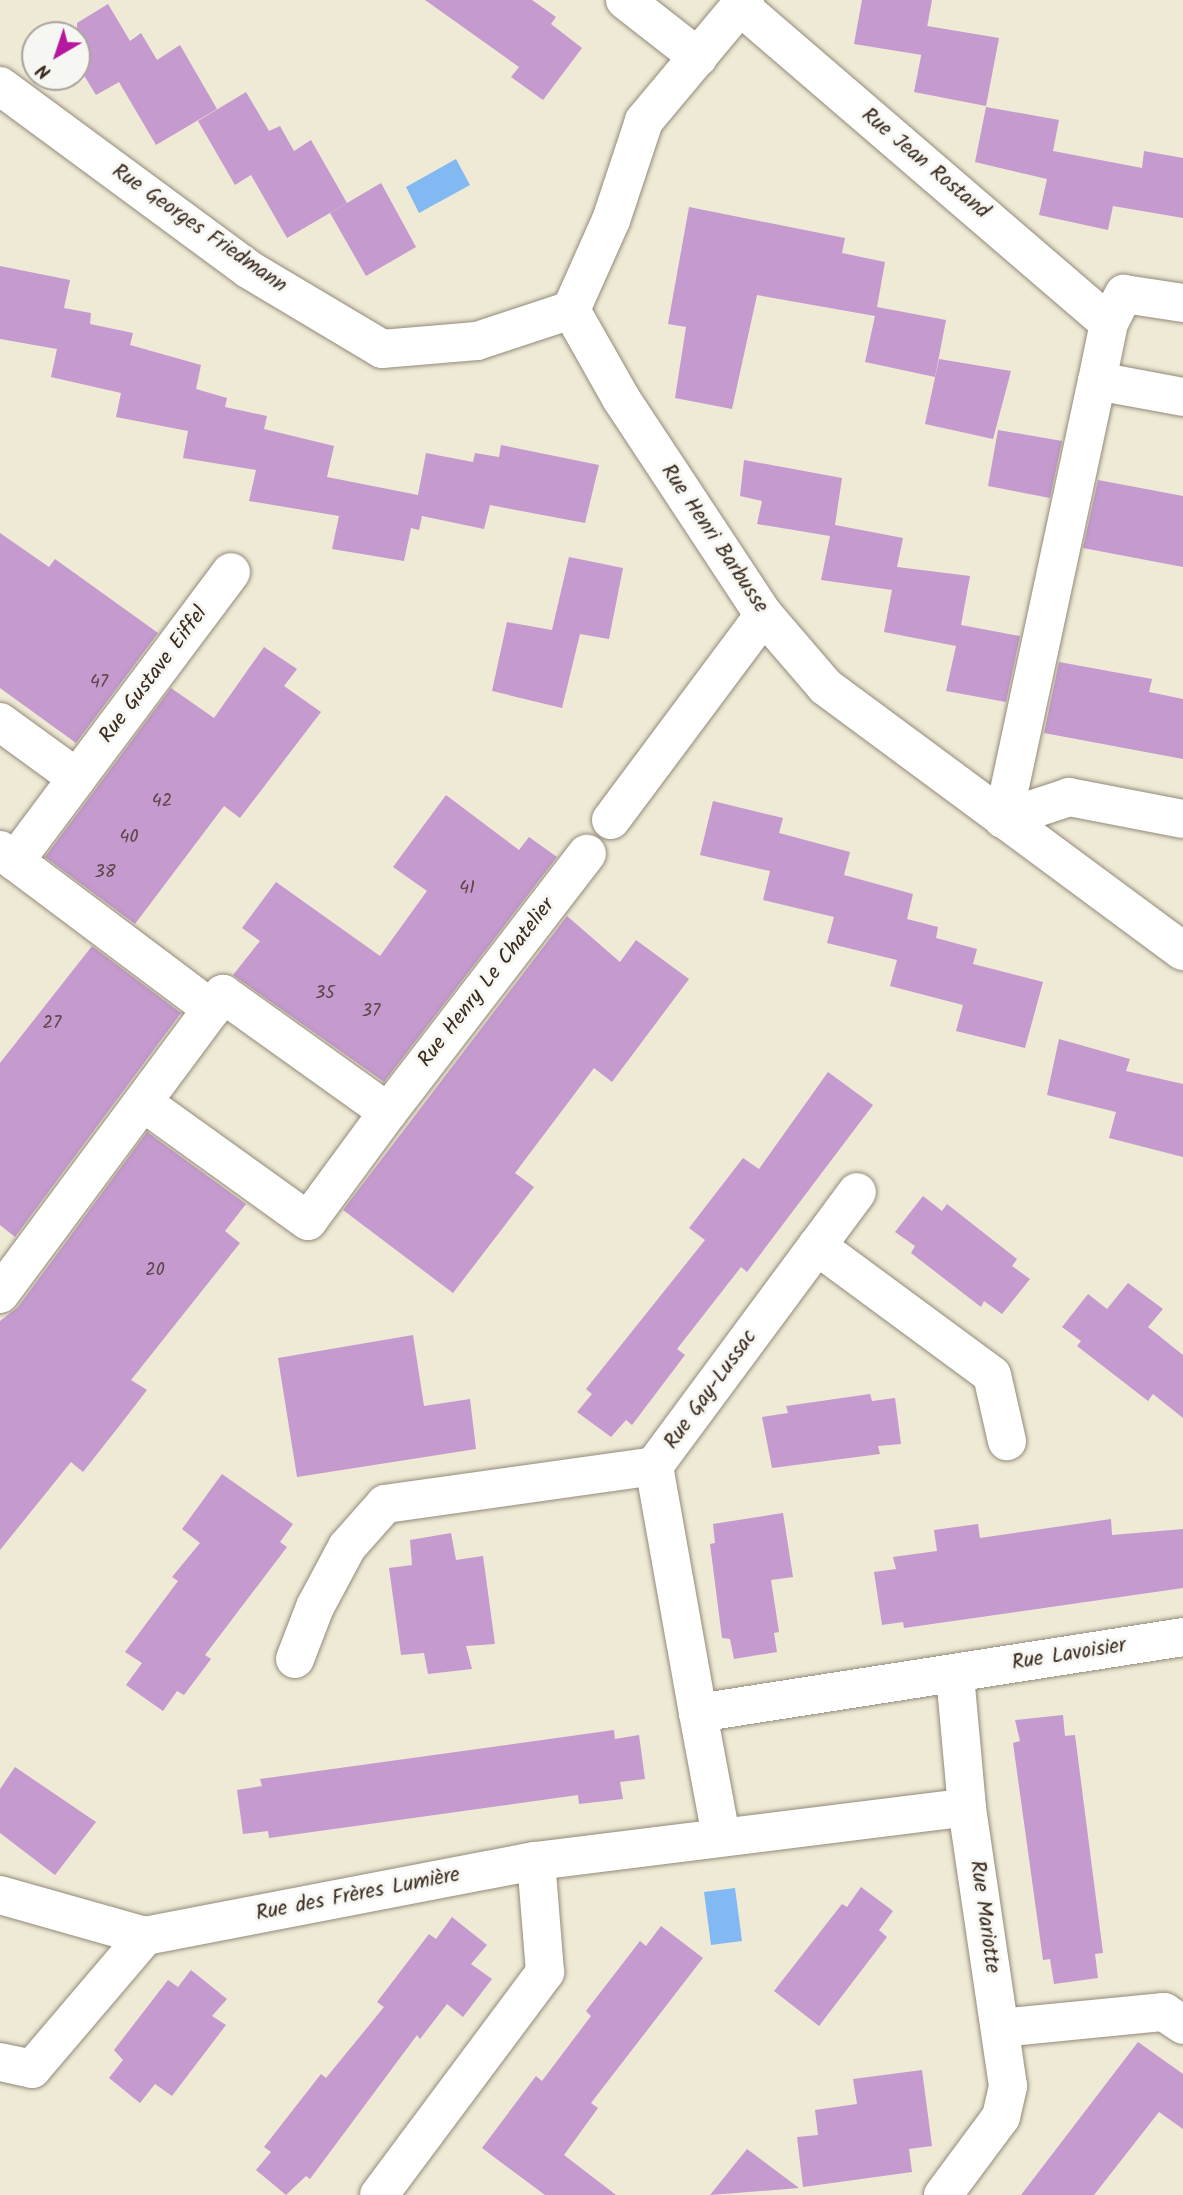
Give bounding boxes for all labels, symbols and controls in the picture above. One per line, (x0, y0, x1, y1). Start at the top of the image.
north arrow (21, 21, 91, 91)
text: N (30, 55, 58, 86)
street label: Rue Jean Rostand (856, 103, 994, 225)
street label: Rue Georges Friedmann (107, 159, 291, 299)
street label: Rue Henri Barbusse (655, 460, 773, 618)
street label: Rue Gustave Eiffel (94, 602, 214, 748)
house number: 47 (90, 672, 108, 694)
house number: 42 (152, 791, 172, 813)
house number: 40 (120, 827, 138, 849)
house number: 38 (94, 862, 116, 884)
house number: 41 (459, 878, 475, 900)
street label: Rue Henry Le Chatelier (413, 894, 561, 1072)
house number: 35 (315, 983, 335, 1005)
house number: 37 (362, 1001, 380, 1023)
house number: 27 (43, 1013, 61, 1035)
house number: 20 (145, 1260, 165, 1282)
street label: Rue Gay-Lussac (659, 1326, 763, 1454)
street label: Rue Lavoisier (1010, 1634, 1128, 1676)
street label: Rue Mariotte (964, 1859, 1004, 1975)
street label: Rue des Frères Lumière (254, 1863, 462, 1927)

